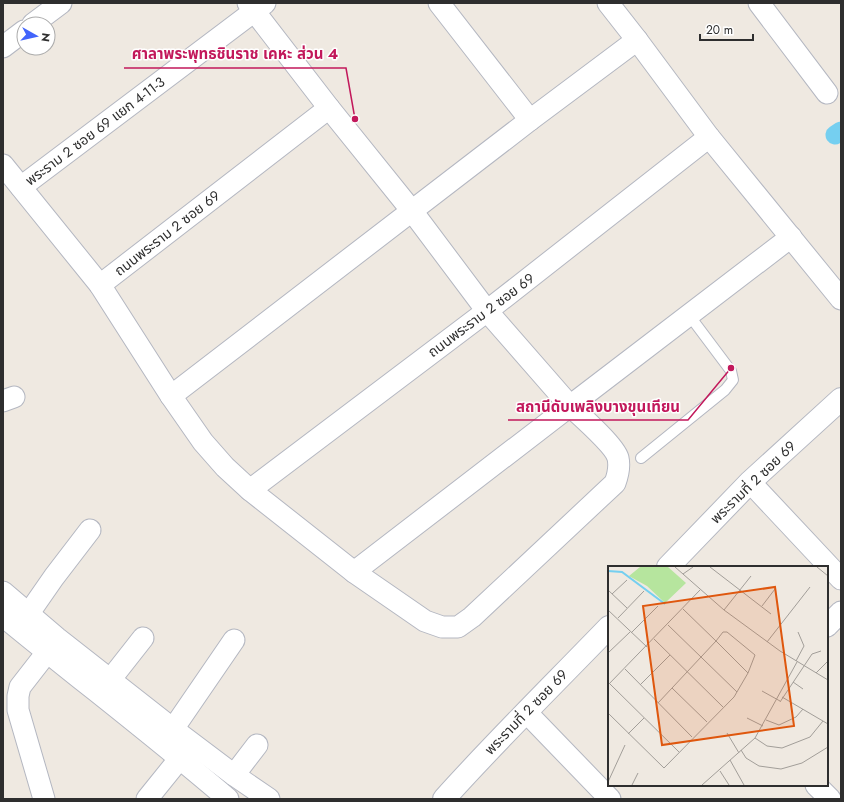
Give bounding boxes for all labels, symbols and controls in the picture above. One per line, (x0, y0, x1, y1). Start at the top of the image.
north arrow (16, 16, 56, 56)
scale bar (700, 16, 753, 42)
text: 20 m (706, 21, 733, 39)
text: N (37, 32, 54, 43)
callout: ศาลาพระพุทธชินราช เคหะ ส่วน 4 (124, 41, 346, 68)
text: ศาลาพระพุทธชินราช เคหะ ส่วน 4 (132, 43, 338, 65)
street label: พระราม 2 ซอย 69 แยก 4-11-3 (21, 72, 169, 190)
street label: ถนนพระราม 2 ซอย 69 (110, 185, 224, 281)
street label: ถนนพระราม 2 ซอย 69 (424, 268, 538, 362)
callout: สถานีดับเพลิงบางขุนเทียน (508, 393, 688, 420)
text: สถานีดับเพลิงบางขุนเทียน (516, 396, 680, 418)
street label: พระรามที่ 2 ซอย 69 (706, 436, 800, 528)
inset map (608, 566, 828, 786)
street label: พระรามที่ 2 ซอย 69 (480, 665, 572, 759)

